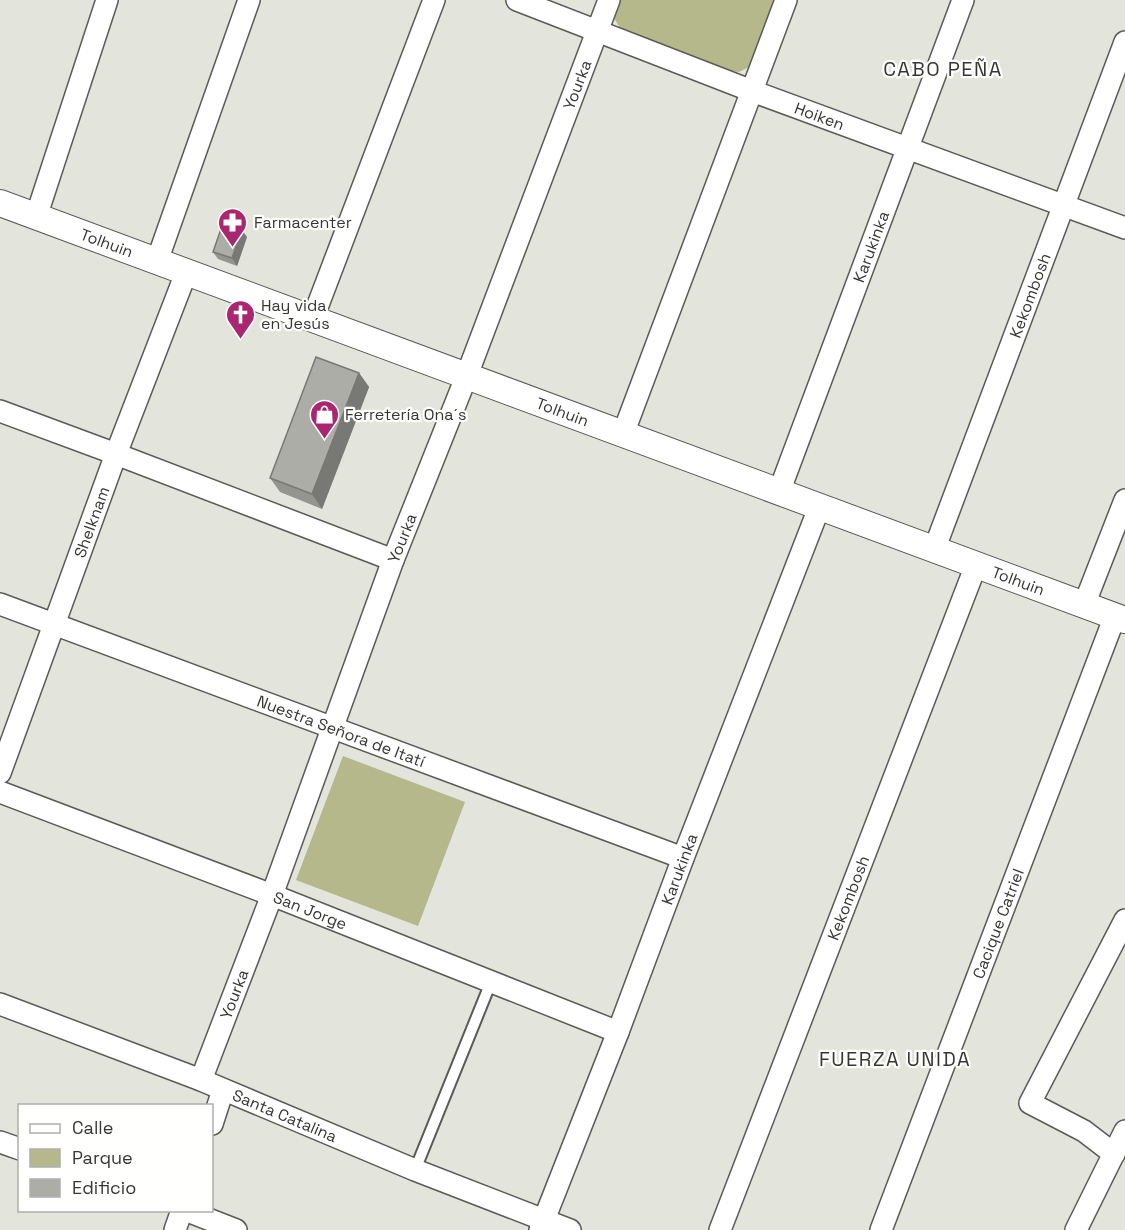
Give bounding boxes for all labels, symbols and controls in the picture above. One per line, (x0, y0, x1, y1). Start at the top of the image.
district label: CABO PEÑA (883, 56, 1003, 82)
street label: Yourka (558, 57, 596, 113)
street label: Hoiken (791, 98, 847, 135)
pharmacy icon: Farmacenter (217, 206, 249, 248)
street label: Karukinka (848, 208, 894, 285)
place label: Farmacenter (254, 212, 352, 233)
street label: Tolhuin (77, 224, 136, 262)
street label: Kekombosh (1005, 250, 1056, 341)
place label: Hay vida en Jesús (261, 295, 330, 334)
church icon: Hay vida en Jesús (224, 298, 256, 340)
street label: Tolhuin (533, 393, 592, 431)
shop icon: Ferretería Ona´s (308, 398, 340, 440)
place label: Ferretería Ona´s (345, 404, 466, 425)
street label: Shelknam (69, 484, 114, 561)
street label: Yourka (383, 510, 422, 566)
street label: Tolhuin (989, 562, 1047, 600)
street label: Nuestra Señora de Itatí (254, 691, 428, 772)
street label: Karukinka (657, 830, 703, 908)
street label: Kekombosh (823, 853, 874, 943)
street label: Cacique Catriel (968, 866, 1029, 982)
street label: San Jorge (270, 887, 350, 935)
street label: Yourka (215, 966, 254, 1022)
district label: FUERZA UNIDA (819, 1046, 971, 1072)
street label: Santa Catalina (229, 1084, 340, 1147)
legend (18, 1104, 213, 1212)
text: Calle (72, 1116, 113, 1139)
text: Parque (72, 1146, 133, 1169)
text: Edificio (72, 1176, 136, 1199)

